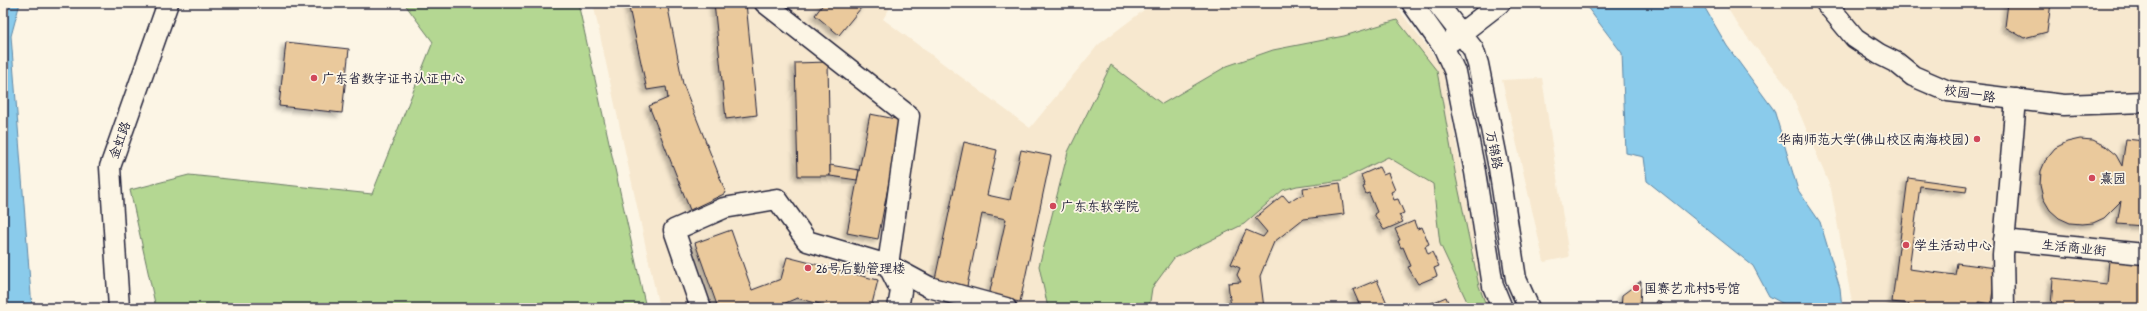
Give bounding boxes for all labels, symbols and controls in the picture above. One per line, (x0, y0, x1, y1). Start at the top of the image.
place label: 广东省数字证书认证中心 (322, 69, 465, 87)
marker: 广东省数字证书认证中心 (309, 73, 319, 83)
street label: 校园一路 (1943, 80, 1997, 106)
street label: 金虹路 (104, 119, 134, 161)
street label: 万锦路 (1482, 129, 1508, 171)
place label: 华南师范大学(佛山校区南海校园) (1778, 130, 1969, 148)
marker: 华南师范大学(佛山校区南海校园) (1972, 134, 1982, 144)
place label: 熹园 (2100, 169, 2126, 187)
marker: 熹园 (2087, 173, 2097, 183)
place label: 广东东软学院 (1061, 197, 1139, 215)
marker: 广东东软学院 (1048, 201, 1058, 211)
street label: 生活商业街 (2041, 235, 2107, 259)
place label: 学生活动中心 (1914, 236, 1992, 254)
marker: 学生活动中心 (1901, 240, 1911, 250)
place label: 26号后勤管理楼 (816, 259, 905, 277)
marker: 26号后勤管理楼 (803, 263, 813, 273)
place label: 国赛艺术村5号馆 (1644, 279, 1741, 297)
marker: 国赛艺术村5号馆 (1631, 283, 1641, 293)

